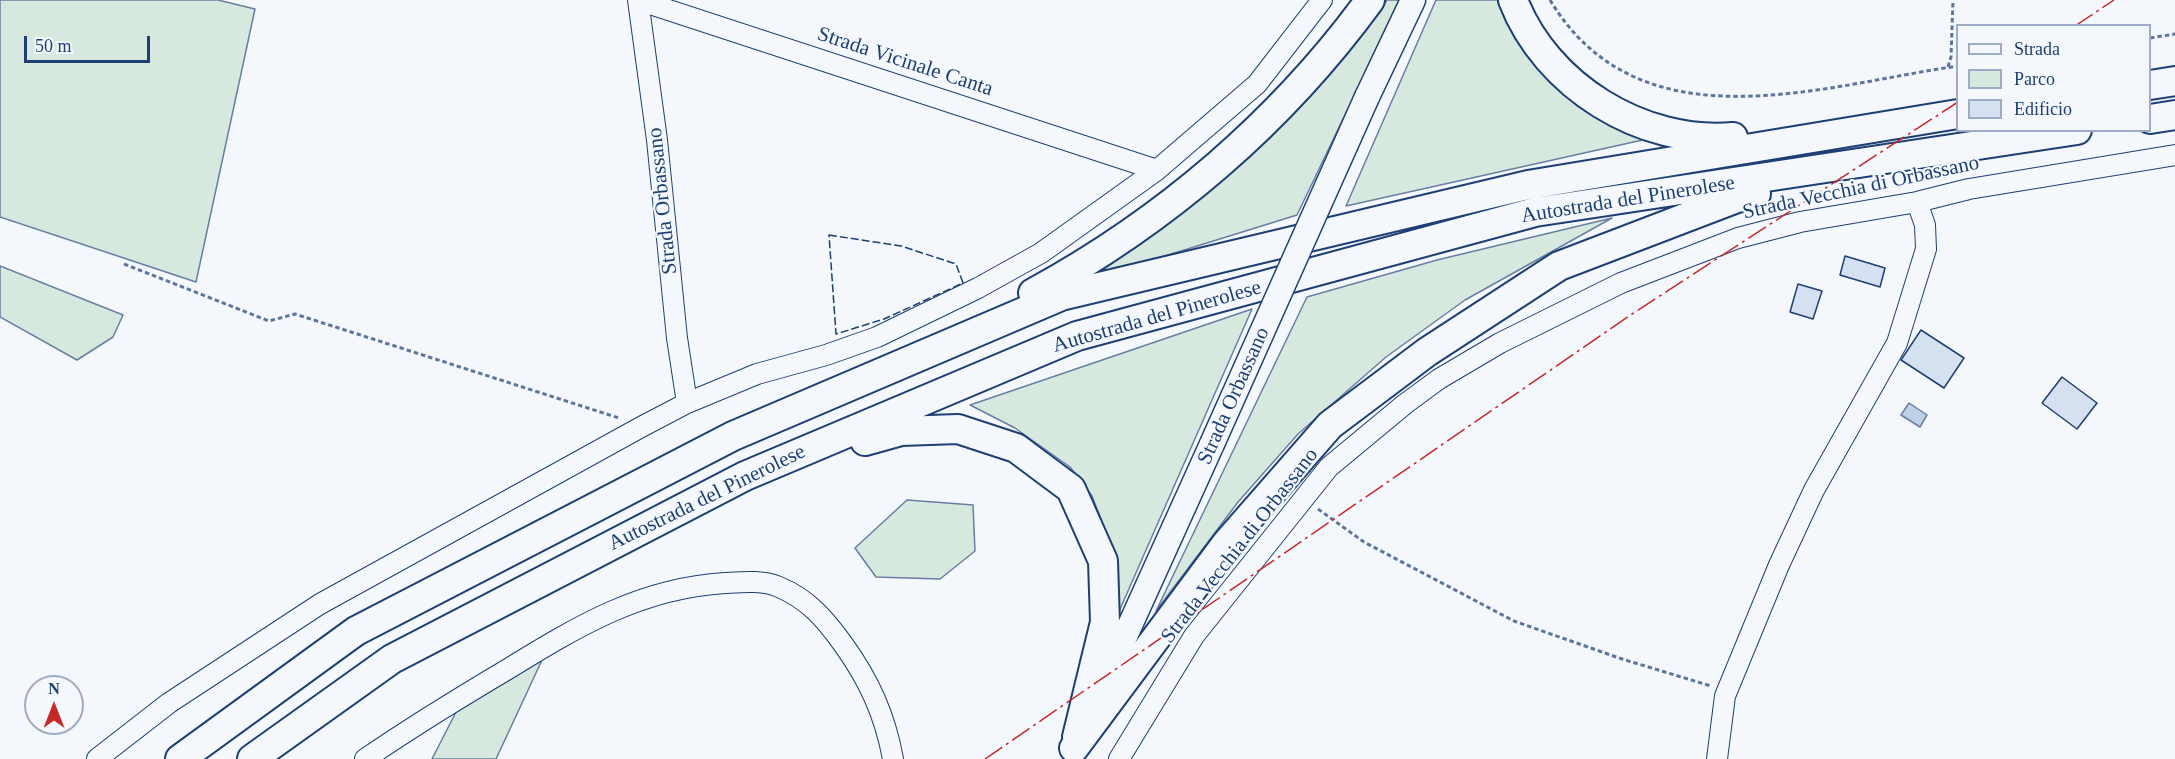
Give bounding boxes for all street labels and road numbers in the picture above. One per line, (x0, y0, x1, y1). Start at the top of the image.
street label: Strada Vicinale Canta (814, 22, 996, 102)
street label: Strada Orbassano (643, 126, 683, 276)
street label: Strada Vecchia di Orbassano (1741, 151, 1981, 225)
street label: Autostrada del Pinerolese (1519, 171, 1737, 229)
street label: Autostrada del Pinerolese (1050, 275, 1264, 359)
street label: Strada Orbassano (1192, 323, 1276, 469)
street label: Autostrada del Pinerolese (605, 439, 809, 557)
street label: Strada Vecchia di Orbassano (1156, 443, 1324, 649)

